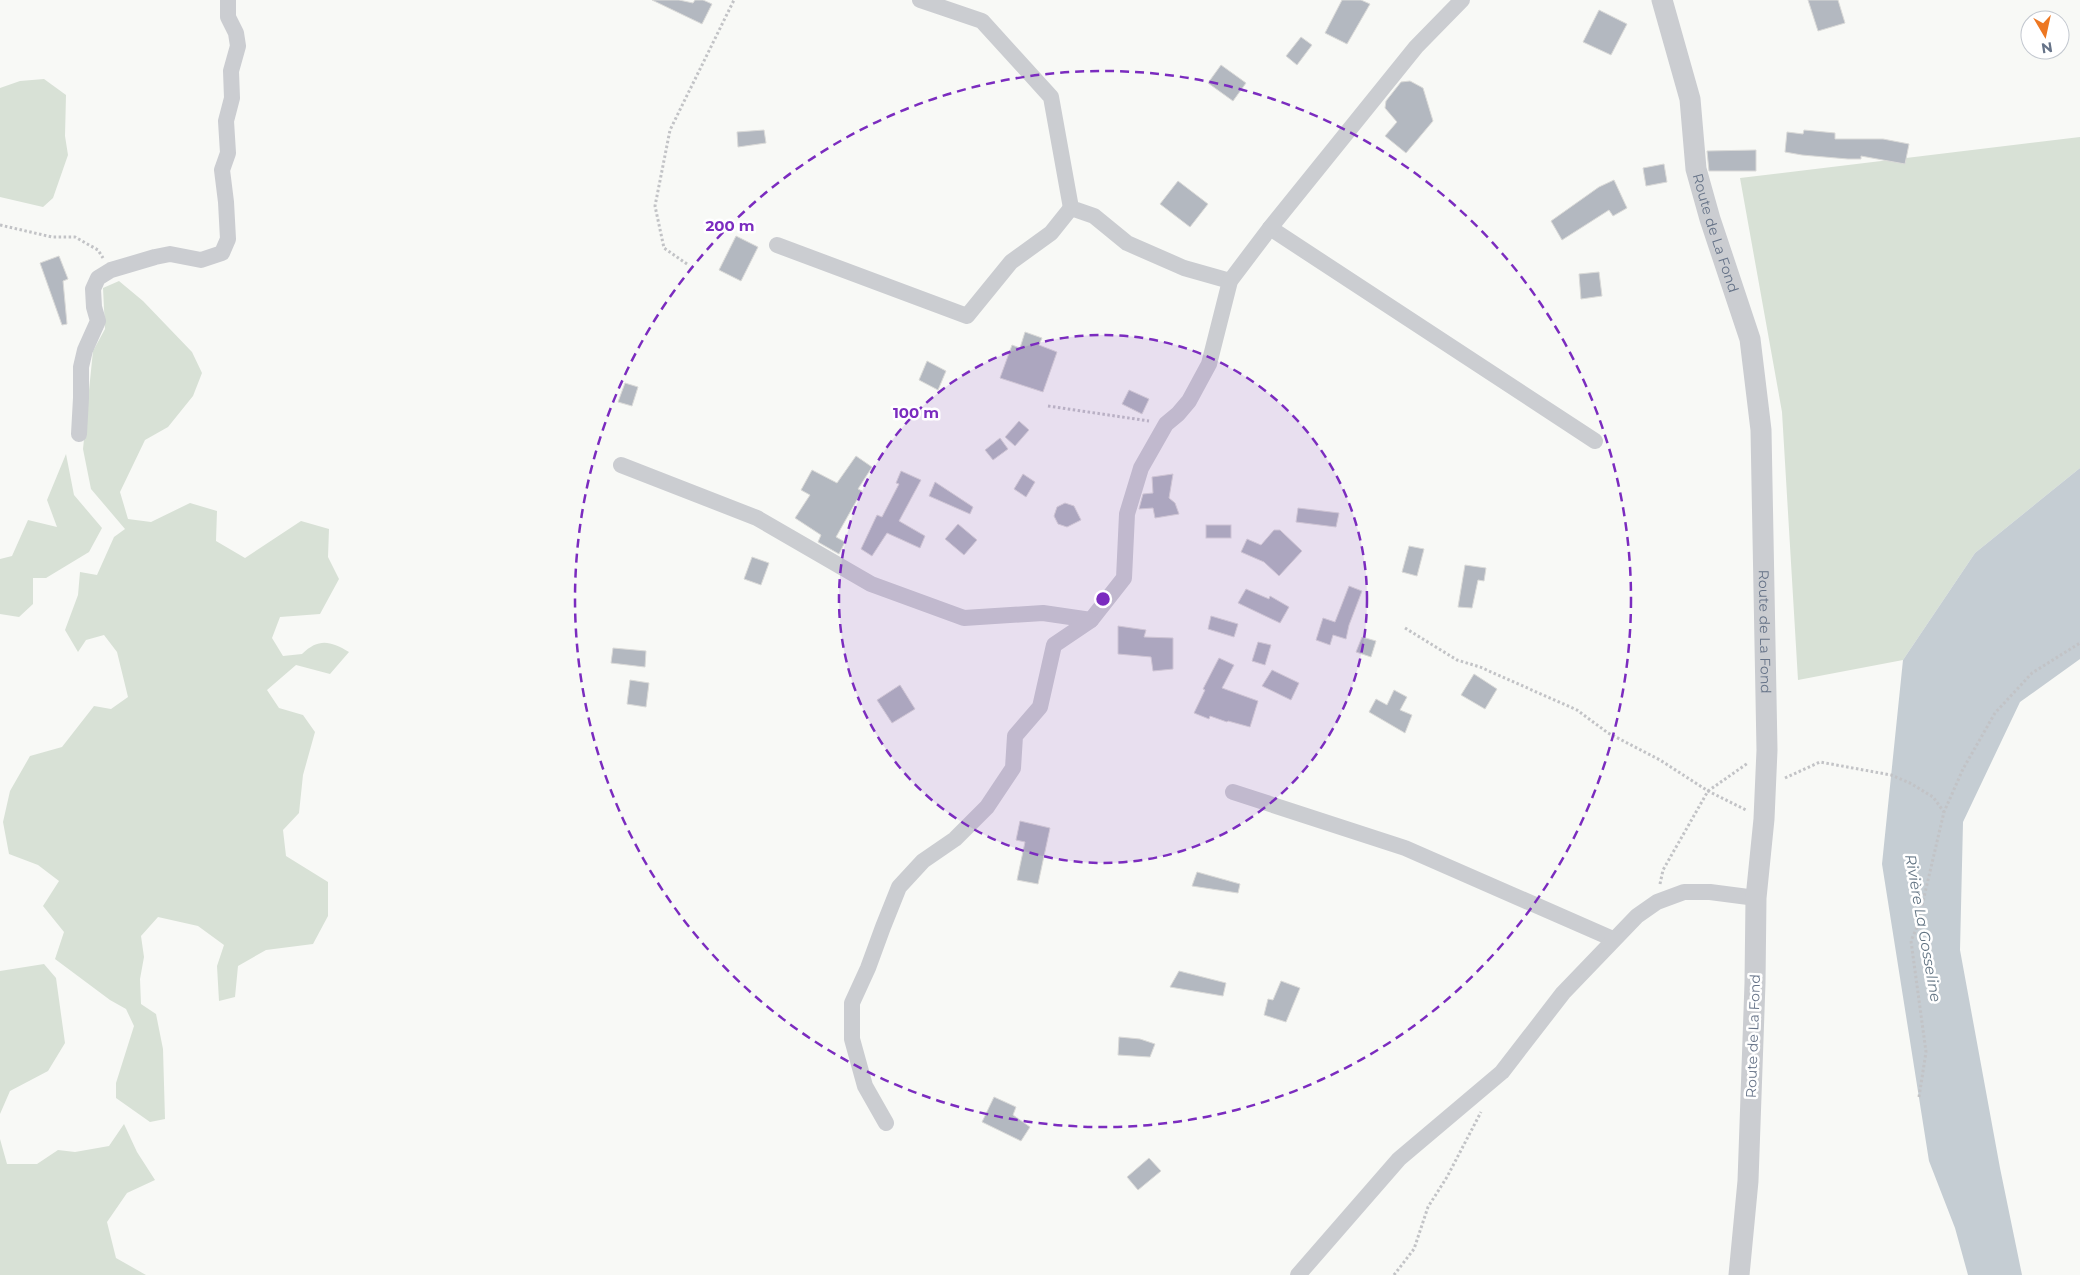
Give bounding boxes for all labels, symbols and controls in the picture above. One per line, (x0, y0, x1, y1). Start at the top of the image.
north arrow (2020, 10, 2070, 60)
text: N (2040, 38, 2054, 58)
street label: Route de La Fond (1689, 171, 1743, 295)
text: 200 m (705, 216, 755, 235)
text: 100 m (893, 403, 939, 422)
street label: Route de La Fond (1755, 570, 1775, 694)
centre of rings (1094, 590, 1112, 608)
water label: Rivière La Gosseline (1901, 853, 1946, 1003)
street label: Route de La Fond (1742, 974, 1764, 1098)

